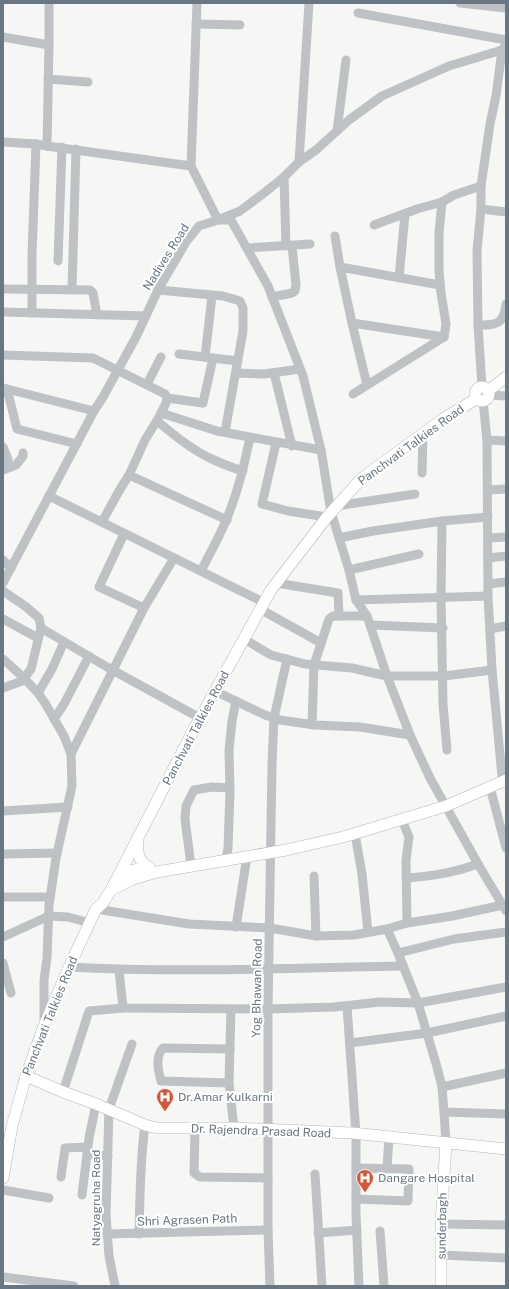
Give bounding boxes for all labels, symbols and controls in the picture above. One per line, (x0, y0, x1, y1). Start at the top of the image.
street label: Nadives Road (140, 221, 192, 293)
street label: Panchvati Talkies Road (355, 402, 467, 488)
street label: Panchvati Talkies Road (160, 668, 232, 788)
street label: Yog Bhawan Road (249, 938, 265, 1038)
street label: Panchvati Talkies Road (20, 954, 80, 1078)
hospital icon: Dr.Amar Kulkarni (155, 1087, 175, 1112)
place label: Dr.Amar Kulkarni (178, 1090, 273, 1104)
street label: Dr. Rajendra Prasad Road (191, 1122, 331, 1140)
street label: Natyagruha Road (89, 1149, 103, 1247)
hospital icon: Dangare Hospital (355, 1168, 375, 1193)
place label: Dangare Hospital (378, 1171, 475, 1185)
street label: sunderbagh (434, 1192, 450, 1260)
street label: Shri Agrasen Path (136, 1211, 238, 1229)

